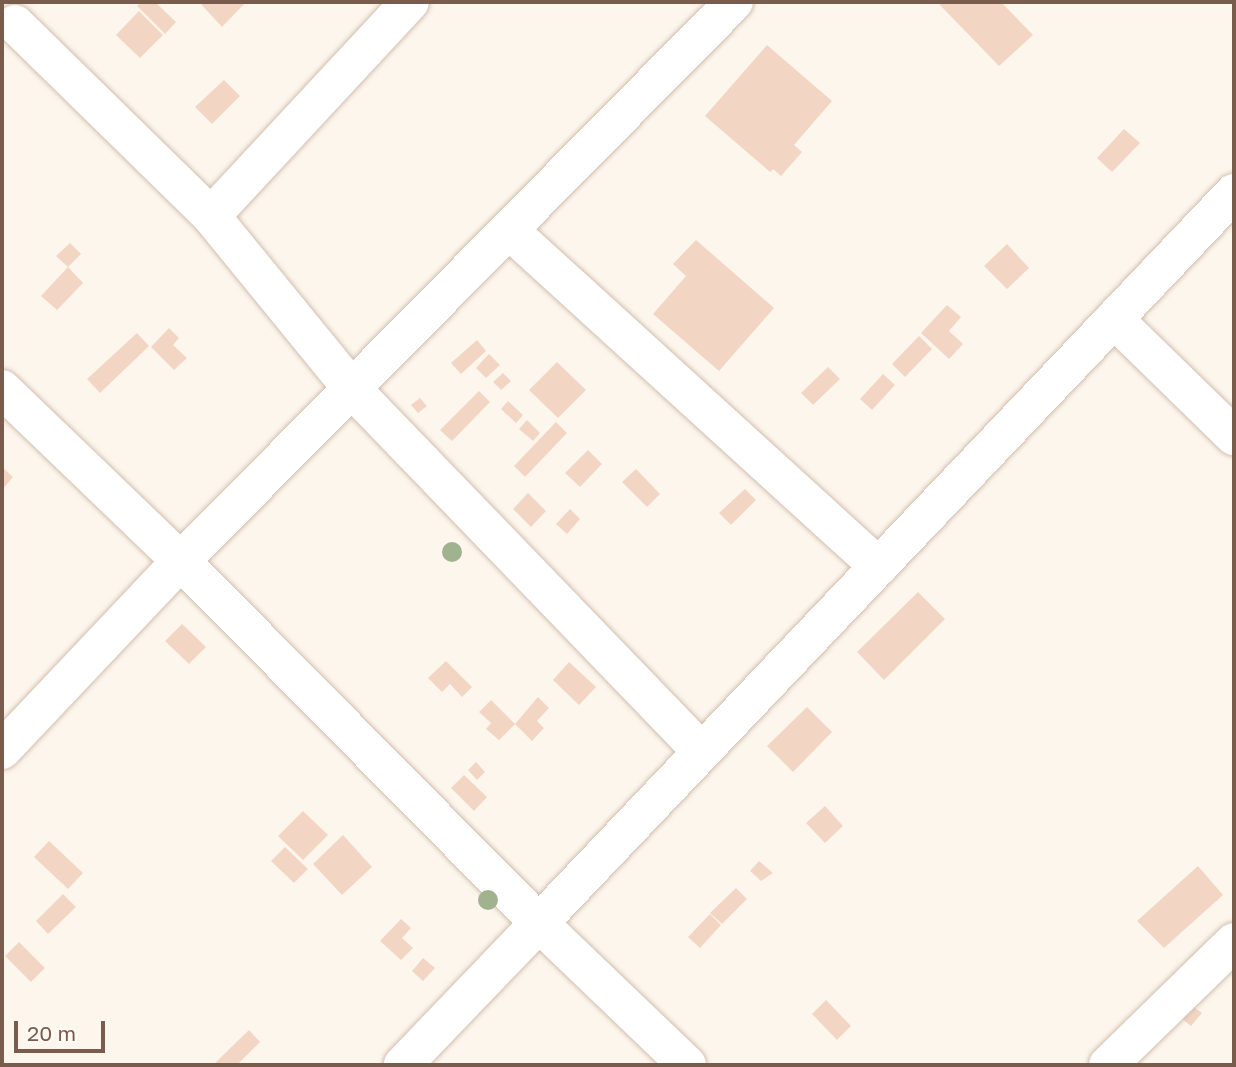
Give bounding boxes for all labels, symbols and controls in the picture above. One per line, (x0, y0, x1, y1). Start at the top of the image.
scale bar (18, 1007, 108, 1052)
text: 20 m (27, 1020, 76, 1046)

